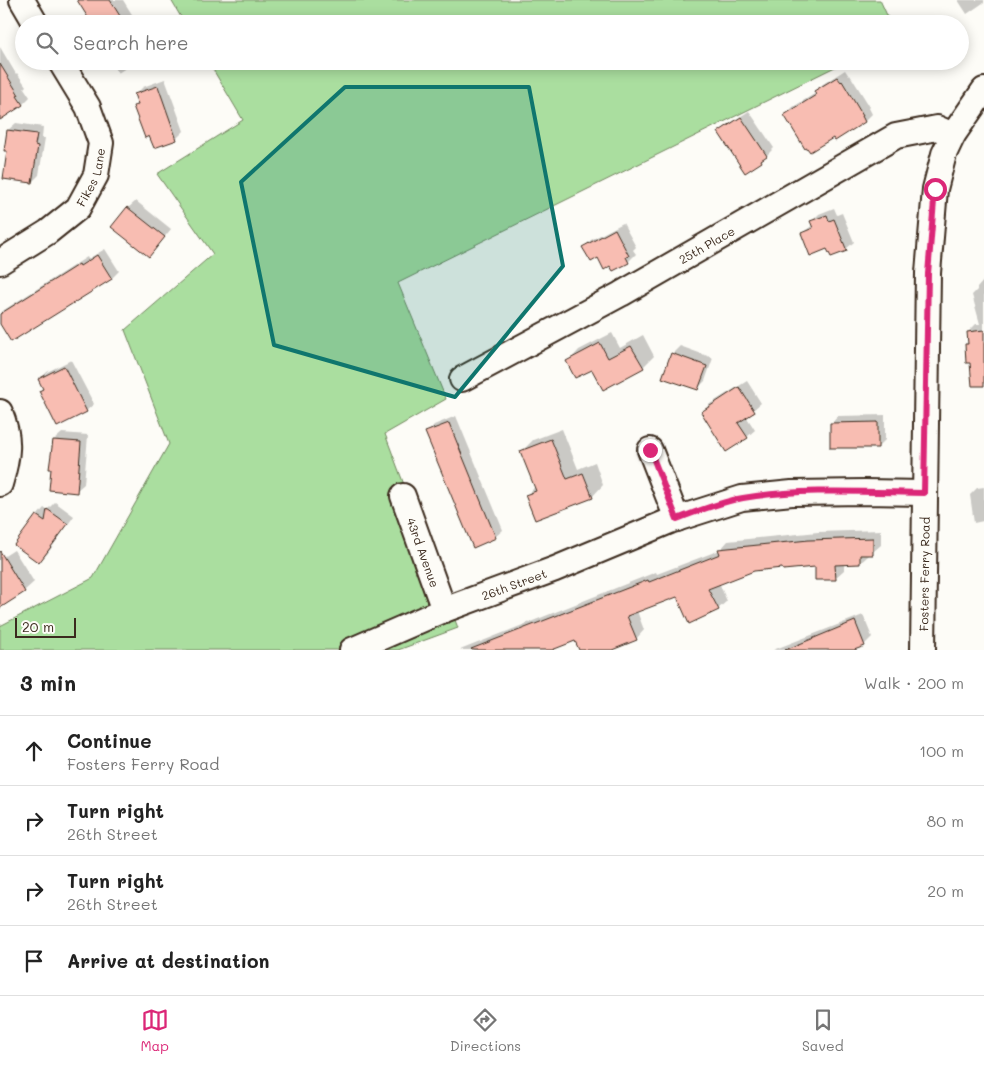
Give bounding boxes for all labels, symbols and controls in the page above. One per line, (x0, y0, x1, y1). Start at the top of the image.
search box (15, 15, 969, 70)
icon: search (33, 29, 61, 57)
text: Search here (73, 30, 189, 55)
street label: Fikes Lane (72, 147, 108, 209)
route start (924, 178, 947, 201)
street label: 25th Place (676, 222, 737, 267)
route end (639, 439, 662, 462)
street label: 43rd Avenue (403, 515, 443, 590)
street label: Fosters Ferry Road (915, 516, 933, 631)
street label: 26th Street (479, 565, 549, 603)
scale bar (15, 615, 76, 638)
text: 20 m (22, 617, 54, 636)
text: 3 min (20, 669, 76, 696)
text: Walk · 200 m (864, 672, 964, 693)
text: Continue (67, 728, 152, 753)
icon: ahead (20, 737, 48, 765)
text: 100 m (919, 740, 964, 761)
text: Fosters Ferry Road (67, 753, 219, 774)
text: Turn right (67, 798, 164, 823)
icon: right (20, 807, 48, 835)
text: 80 m (927, 810, 964, 831)
text: 26th Street (67, 823, 158, 844)
text: Turn right (67, 868, 164, 893)
icon: right (20, 877, 48, 905)
text: 20 m (927, 880, 964, 901)
text: 26th Street (67, 893, 158, 914)
icon: arrive (20, 947, 48, 975)
text: Arrive at destination (67, 948, 270, 973)
tab: Map (140, 1006, 169, 1055)
tab: Directions (450, 1006, 521, 1055)
tab: Saved (802, 1006, 844, 1055)

